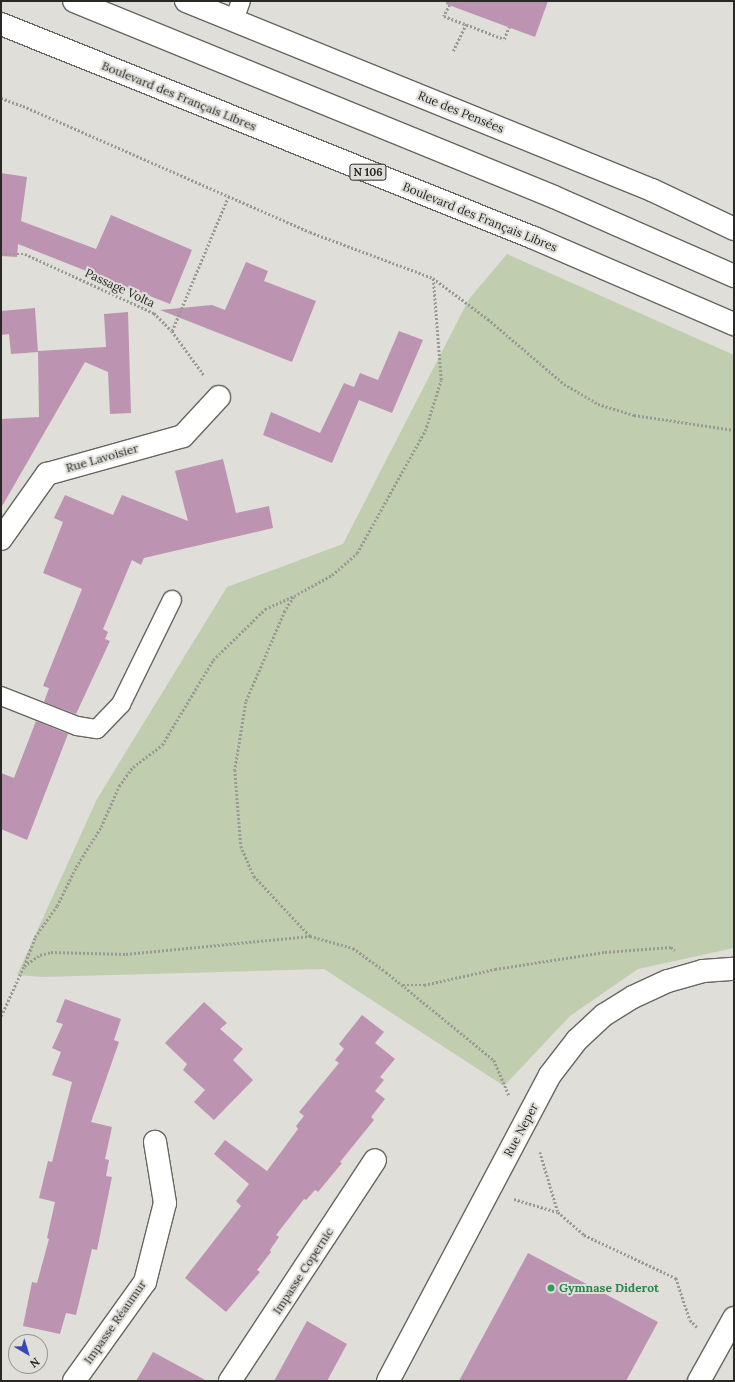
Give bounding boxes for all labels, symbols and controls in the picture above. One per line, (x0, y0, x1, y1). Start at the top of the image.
street label: Boulevard des Français Libres (100, 58, 258, 134)
street label: Rue des Pensées (416, 88, 506, 136)
road number: N 106 (349, 163, 387, 181)
street label: Boulevard des Français Libres (401, 179, 559, 255)
street label: Passage Volta (83, 266, 157, 310)
street label: Rue Lavoisier (64, 441, 140, 475)
street label: Rue Neper (501, 1101, 541, 1159)
street label: Impasse Copernic (270, 1225, 336, 1317)
street label: Impasse Réaumur (81, 1277, 149, 1367)
place label: Gymnase Diderot (559, 1281, 659, 1295)
marker: Gymnase Diderot (546, 1283, 556, 1293)
north arrow (8, 1334, 48, 1374)
text: N (27, 1355, 42, 1371)

